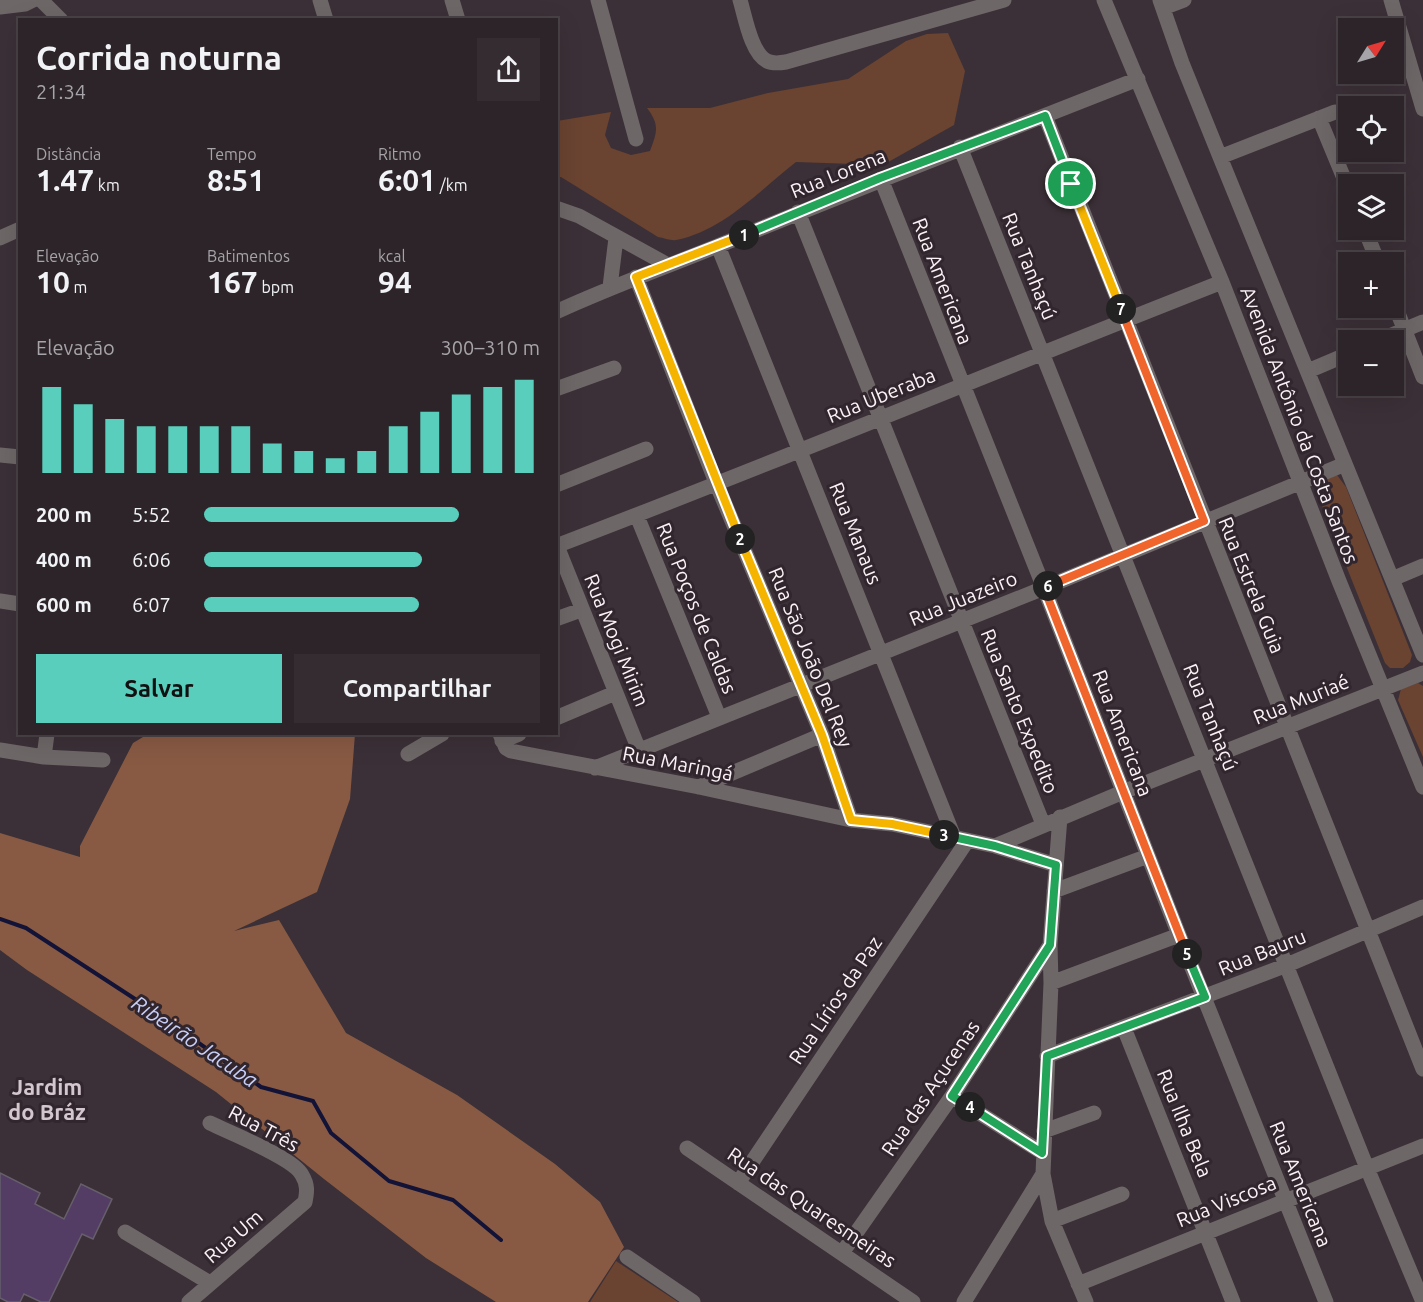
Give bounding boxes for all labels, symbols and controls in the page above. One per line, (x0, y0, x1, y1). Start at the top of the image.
north arrow (1338, 18, 1404, 84)
map controls (1338, 18, 1404, 396)
button: share (477, 38, 540, 101)
text: Corrida noturna (36, 39, 282, 76)
text: 21:34 (36, 80, 86, 103)
button: locate (1338, 96, 1404, 162)
street label: Rua Lorena (787, 143, 889, 203)
text: Distância (36, 145, 101, 163)
text: Tempo (207, 145, 257, 163)
text: Ritmo (378, 145, 421, 163)
pin (1045, 158, 1096, 209)
text: 1.47 (36, 163, 94, 197)
text: 8:51 (207, 163, 265, 197)
text: 6:01 (378, 163, 436, 197)
icon: arrive (1054, 167, 1087, 200)
button: layers (1338, 174, 1404, 240)
text: km (94, 176, 120, 194)
text: /km (436, 176, 468, 194)
street label: Rua Tanhaçú (998, 209, 1062, 323)
street label: Rua Americana (908, 214, 978, 348)
pin: 1 (729, 220, 759, 250)
text: 1 (739, 226, 749, 244)
text: Elevação (36, 247, 99, 265)
text: Batimentos (207, 247, 290, 265)
text: kcal (378, 247, 406, 265)
button: + (1338, 252, 1404, 318)
text: 10 (36, 265, 70, 299)
text: 167 (207, 265, 258, 299)
text: 94 (378, 265, 412, 299)
text: m (70, 278, 87, 296)
text: bpm (258, 278, 294, 296)
street label: Avenida Antônio da Costa Santos (1236, 283, 1364, 567)
pin: 7 (1106, 294, 1136, 324)
text: 7 (1116, 300, 1126, 318)
button: − (1338, 330, 1404, 396)
text: Elevação (36, 336, 115, 359)
text: 300–310 m (441, 336, 540, 359)
street label: Rua Uberaba (823, 363, 939, 427)
street label: Rua Manaus (825, 479, 887, 587)
text: 200 m (36, 503, 92, 526)
text: 5:52 (132, 503, 171, 526)
street label: Rua Estrela Guia (1214, 513, 1290, 657)
street label: Rua Poços de Caldas (652, 519, 742, 697)
pin: 2 (725, 524, 755, 554)
text: 2 (735, 530, 745, 548)
text: 400 m (36, 548, 92, 571)
text: 6:06 (132, 548, 171, 571)
street label: Rua São João Del Rey (764, 564, 858, 751)
street label: Rua Juazeiro (906, 566, 1020, 630)
street label: Rua Mogi Mirim (580, 570, 654, 710)
pin: 6 (1033, 571, 1063, 601)
text: 6 (1043, 577, 1053, 595)
text: 600 m (36, 593, 92, 616)
text: 6:07 (132, 593, 171, 616)
street label: Rua Santo Expedito (976, 625, 1064, 797)
button: Salvar (36, 654, 282, 723)
button: Compartilhar (294, 654, 540, 723)
street label: Rua Tanhaçú (1179, 660, 1243, 774)
street label: Rua Americana (1088, 666, 1158, 800)
street label: Rua Muriaé (1250, 669, 1352, 729)
street label: Rua Maringá (621, 741, 735, 785)
pin: 3 (929, 820, 959, 850)
text: 3 (939, 826, 949, 844)
street label: Rua Bauru (1215, 924, 1309, 980)
street label: Rua Lírios da Paz (784, 932, 886, 1068)
pin: 5 (1172, 939, 1202, 969)
text: 5 (1182, 945, 1192, 963)
water label: Ribeirão Jacuba (128, 990, 262, 1092)
street label: Rua das Açucenas (876, 1016, 984, 1160)
street label: Rua Ilha Bela (1153, 1066, 1217, 1180)
district label: Jardim do Bráz (8, 1074, 86, 1124)
pin: 4 (955, 1092, 985, 1122)
text: 4 (965, 1098, 975, 1116)
street label: Rua Três (225, 1100, 303, 1156)
street label: Rua Americana (1265, 1118, 1337, 1250)
street label: Rua das Quaresmeiras (723, 1142, 901, 1272)
street label: Rua Viscosa (1173, 1171, 1279, 1231)
street label: Rua Um (199, 1204, 267, 1268)

